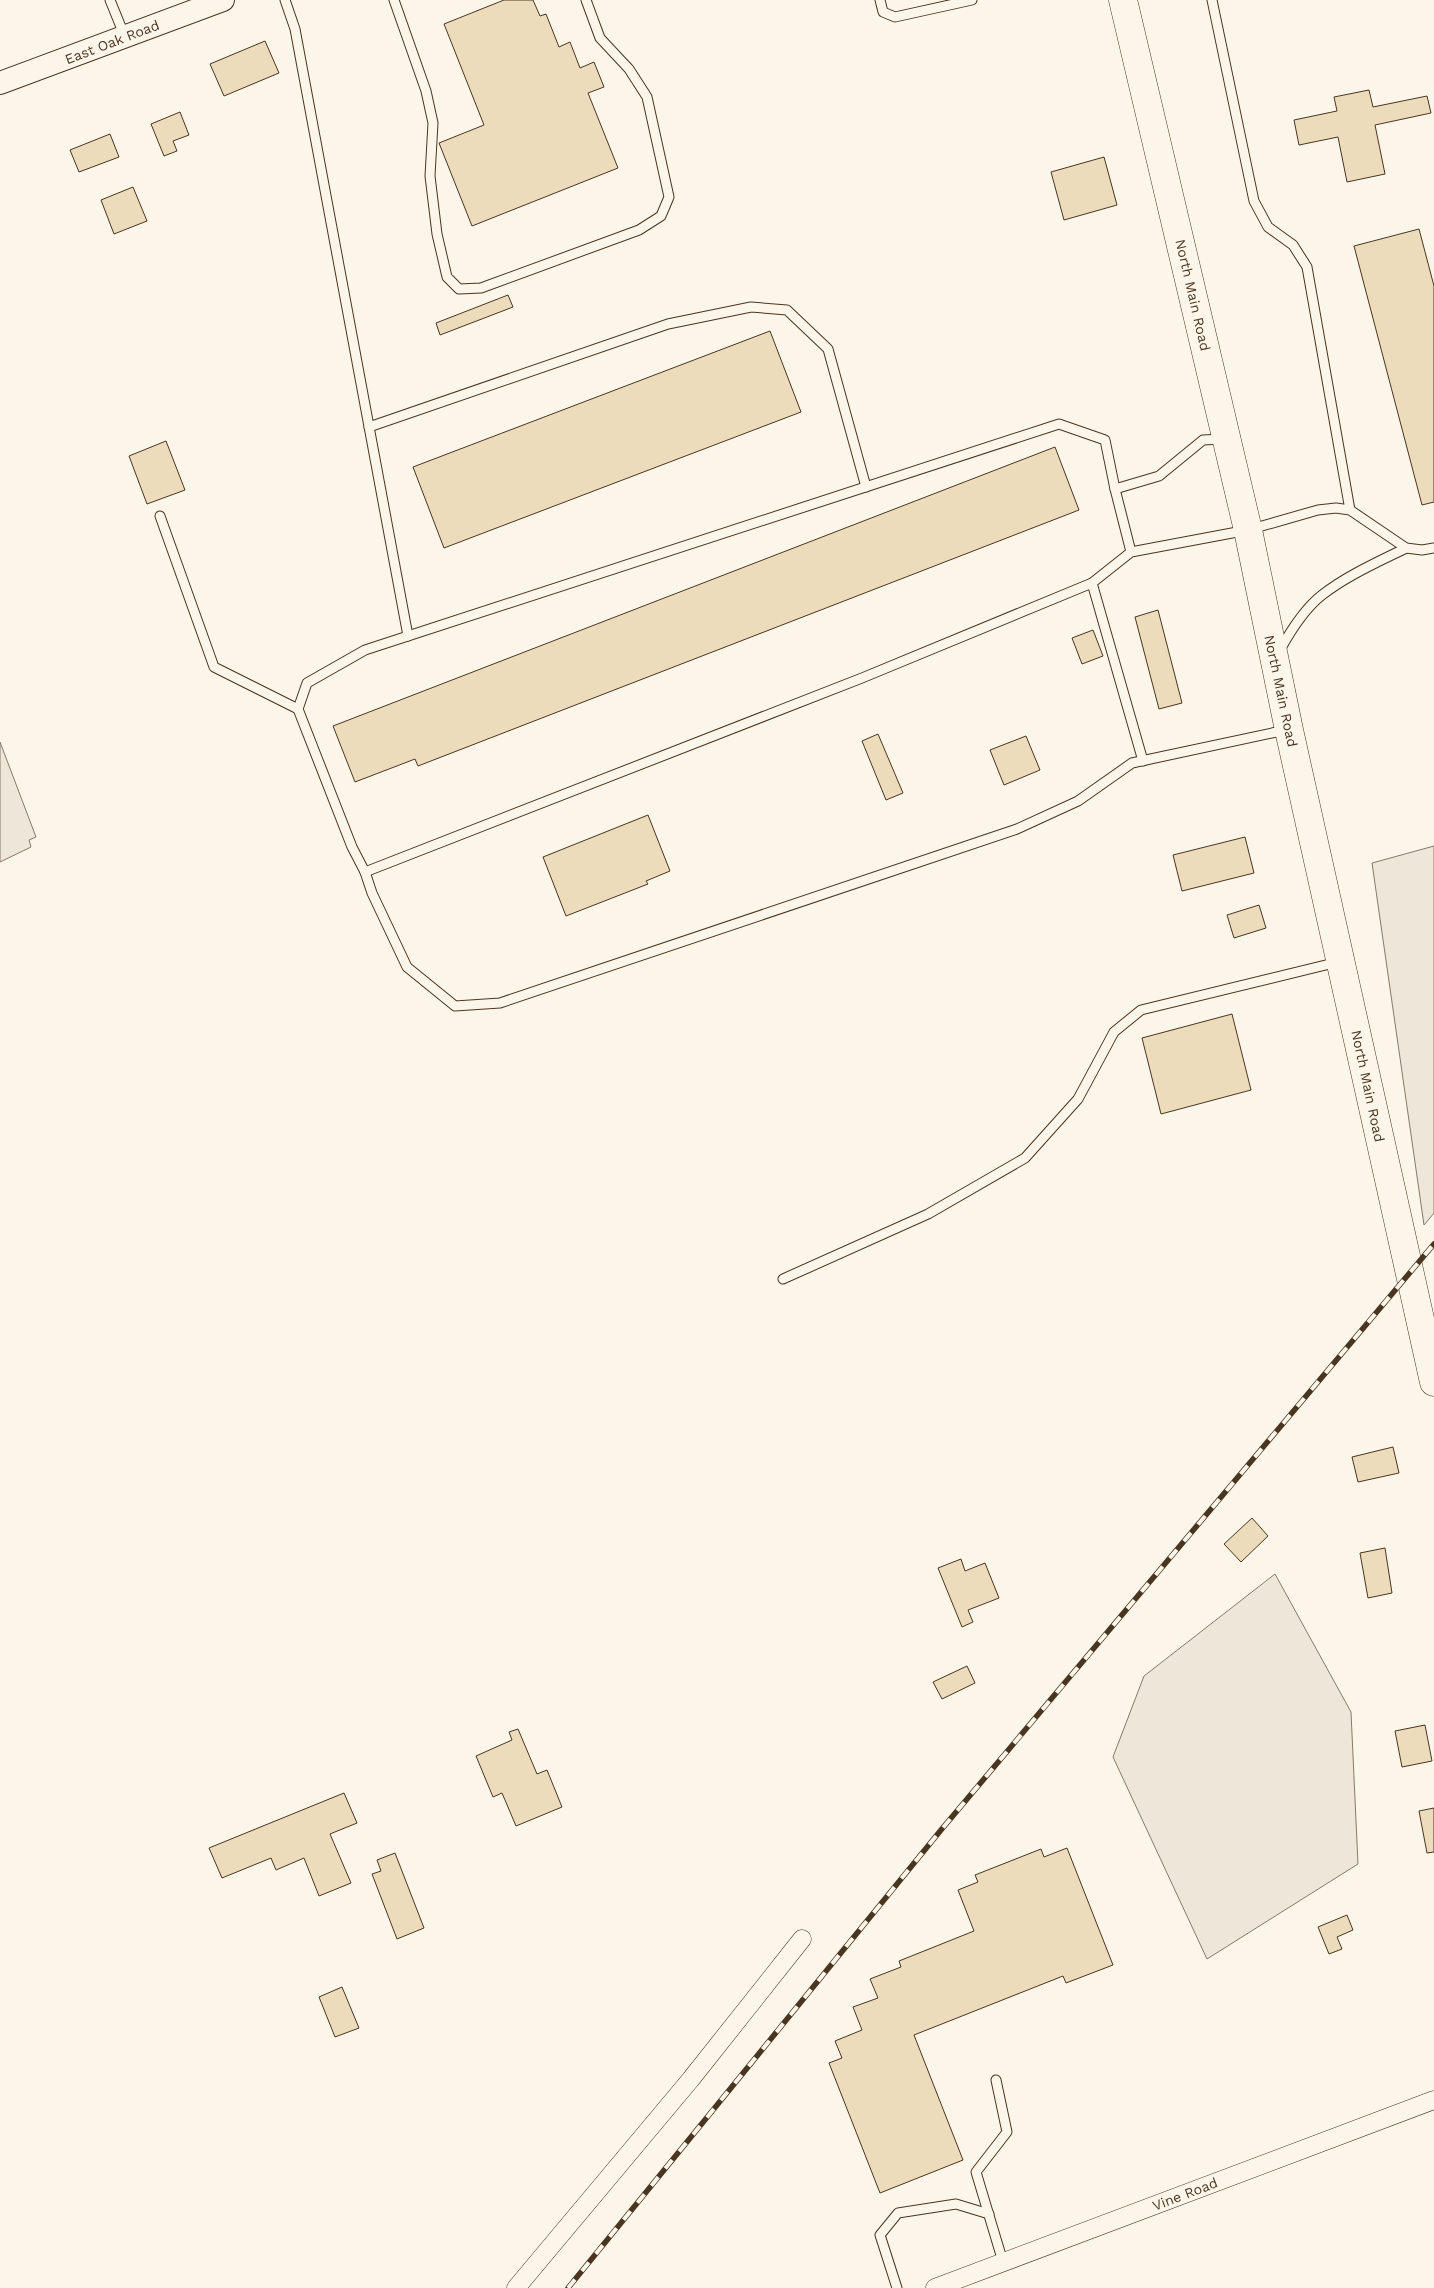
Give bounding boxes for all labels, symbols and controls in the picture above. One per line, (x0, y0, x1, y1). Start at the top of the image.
street label: East Oak Road (63, 17, 161, 67)
street label: North Main Road (1172, 238, 1214, 352)
street label: North Main Road (1261, 633, 1301, 749)
street label: North Main Road (1348, 1028, 1388, 1144)
street label: Vine Road (1150, 2174, 1220, 2214)

